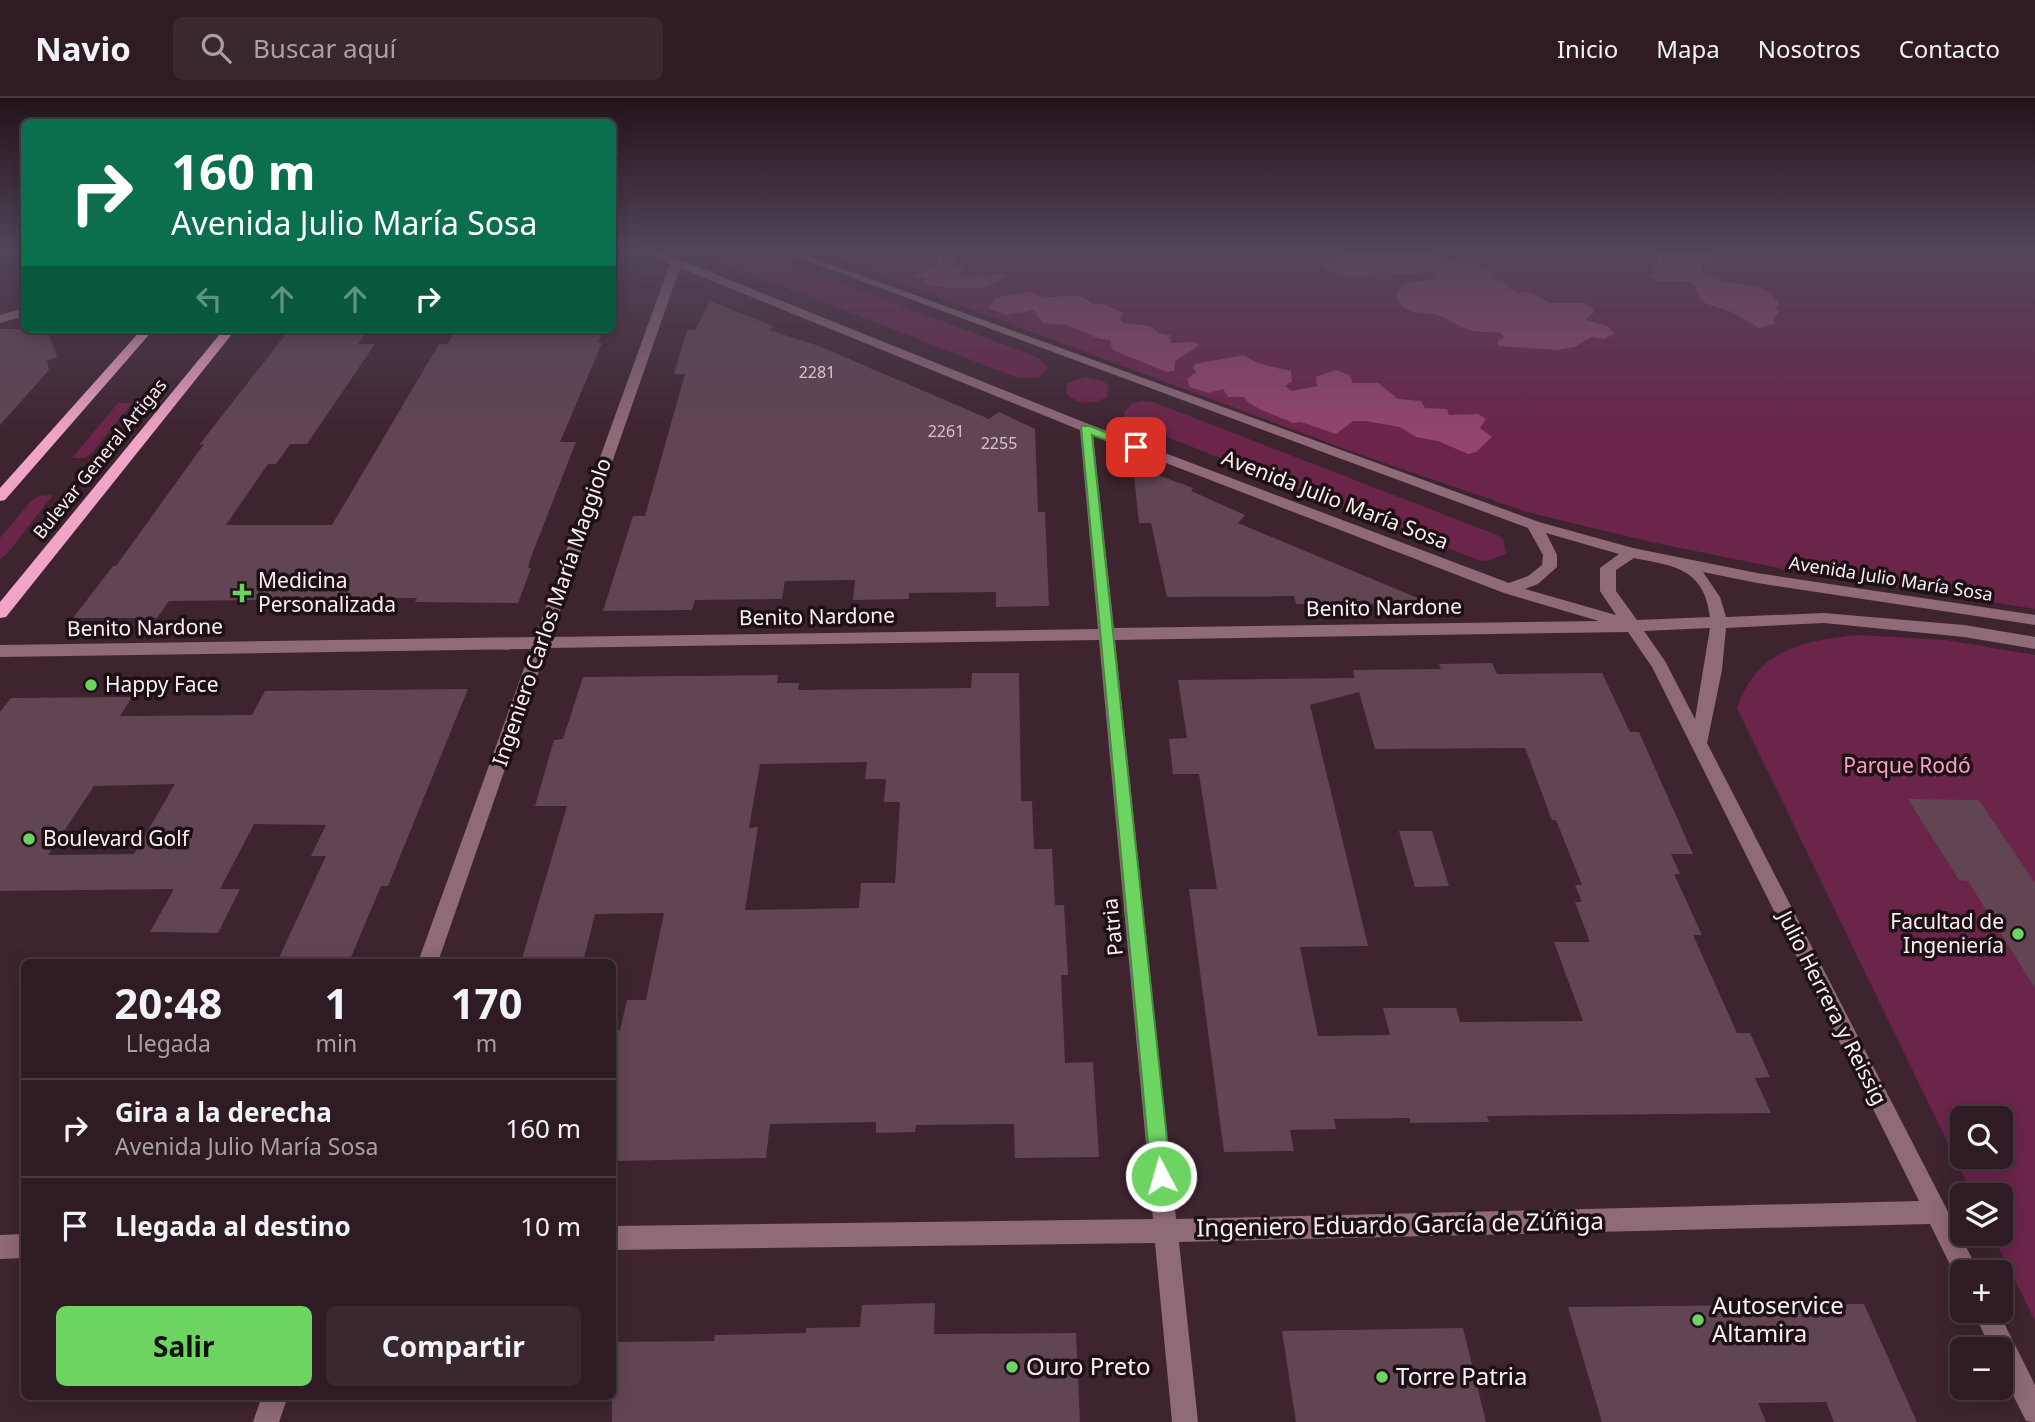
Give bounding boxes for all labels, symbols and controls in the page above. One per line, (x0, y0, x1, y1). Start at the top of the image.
search box (173, 17, 663, 80)
text: Navio (35, 26, 131, 71)
icon: search (197, 29, 235, 67)
text: Buscar aquí (253, 30, 396, 66)
text: Inicio (1557, 32, 1618, 65)
text: Mapa (1656, 32, 1720, 65)
text: Nosotros (1758, 32, 1861, 65)
text: Contacto (1899, 32, 2000, 65)
text: 160 m (171, 138, 316, 204)
icon: right (56, 147, 147, 238)
text: Avenida Julio María Sosa (171, 201, 537, 244)
icon: left (190, 280, 228, 318)
icon: ahead (263, 280, 301, 318)
icon: ahead (336, 280, 374, 318)
icon: right (409, 280, 447, 318)
house number: 2281 (799, 361, 835, 383)
street label: Bulevar General Artigas (27, 373, 171, 543)
pin (1106, 417, 1166, 477)
house number: 2261 (928, 420, 964, 442)
icon: arrive (1117, 428, 1155, 466)
house number: 2255 (981, 432, 1017, 454)
street label: Avenida Julio María Sosa (1218, 443, 1453, 555)
street label: Ingeniero Carlos María Maggiolo (485, 454, 617, 769)
street label: Avenida Julio María Sosa (1788, 550, 1995, 606)
place label: Medicina Personalizada (258, 566, 396, 618)
marker: Medicina Personalizada (232, 583, 252, 603)
street label: Benito Nardone (1306, 592, 1462, 622)
street label: Benito Nardone (739, 601, 895, 631)
street label: Benito Nardone (67, 612, 223, 642)
place label: Happy Face (105, 670, 219, 698)
marker: Happy Face (83, 677, 99, 693)
park label: Parque Rodó (1843, 751, 1971, 779)
place label: Boulevard Golf (43, 824, 191, 852)
marker: Boulevard Golf (21, 831, 37, 847)
street label: Patria (1095, 897, 1129, 957)
street label: Julio Herrera y Reissig (1771, 904, 1894, 1109)
place label: Facultad de Ingeniería (1890, 907, 2004, 959)
marker: Facultad de Ingeniería (2010, 926, 2026, 942)
text: 20:48 (114, 974, 222, 1031)
text: 1 (324, 974, 348, 1031)
text: 170 (451, 974, 523, 1031)
text: Llegada (126, 1027, 211, 1059)
text: min (316, 1027, 357, 1059)
text: m (476, 1027, 497, 1059)
text: Gira a la derecha (115, 1094, 332, 1130)
map controls (1950, 1106, 2013, 1400)
button: search (1950, 1106, 2013, 1169)
icon: right (56, 1109, 94, 1147)
text: 160 m (505, 1110, 581, 1146)
text: Avenida Julio María Sosa (115, 1130, 378, 1162)
position arrow (1124, 1139, 1198, 1213)
button: layers (1950, 1183, 2013, 1246)
street label: Ingeniero Eduardo García de Zúñiga (1196, 1203, 1604, 1244)
icon: arrive (56, 1207, 94, 1245)
text: Llegada al destino (115, 1208, 351, 1244)
text: 10 m (520, 1208, 581, 1244)
button: + (1950, 1260, 2013, 1323)
place label: Autoservice Altamira (1712, 1288, 1844, 1349)
button: Salir (56, 1306, 312, 1386)
button: Compartir (326, 1306, 581, 1386)
marker: Autoservice Altamira (1690, 1312, 1706, 1328)
button: − (1950, 1337, 2013, 1400)
place label: Ouro Preto (1026, 1349, 1150, 1382)
marker: Ouro Preto (1004, 1359, 1020, 1375)
place label: Torre Patria (1396, 1359, 1528, 1392)
marker: Torre Patria (1374, 1369, 1390, 1385)

